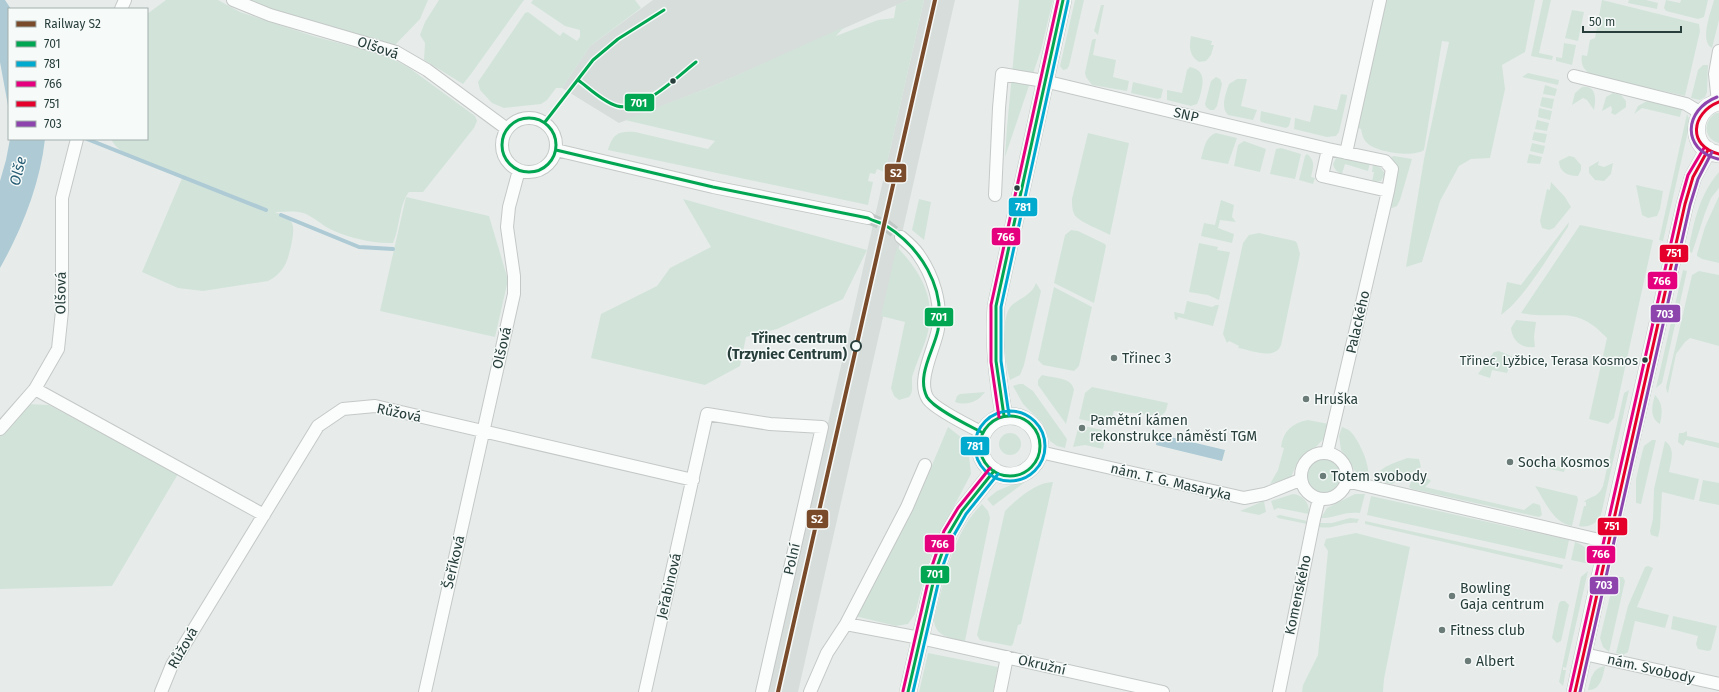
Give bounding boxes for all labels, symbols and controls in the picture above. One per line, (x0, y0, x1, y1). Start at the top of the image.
legend (8, 8, 148, 140)
scale bar (1583, 8, 1681, 34)
text: 50 m (1589, 15, 1615, 29)
text: Railway S2 (44, 17, 101, 31)
street label: Olšová (355, 33, 401, 63)
text: 701 (44, 37, 61, 51)
text: 781 (44, 57, 61, 71)
unlabelled marker (668, 76, 678, 86)
text: 766 (44, 77, 62, 91)
line badge: 701 (624, 93, 655, 112)
text: 751 (44, 97, 60, 111)
text: 701 (631, 97, 647, 110)
street label: SNP (1172, 104, 1200, 126)
text: 703 (44, 117, 62, 131)
water label: Olše (6, 154, 30, 187)
line badge: S2 (884, 163, 907, 183)
text: S2 (890, 167, 902, 180)
unlabelled marker (1012, 183, 1022, 193)
line badge: 781 (1008, 197, 1038, 217)
text: 781 (1015, 201, 1031, 214)
line badge: 766 (991, 227, 1021, 246)
text: 766 (997, 231, 1015, 244)
line badge: 751 (1659, 244, 1689, 263)
text: 751 (1666, 247, 1682, 260)
street label: Olšová (52, 271, 70, 315)
line badge: 766 (1647, 271, 1678, 290)
text: 766 (1653, 275, 1671, 288)
street label: Palackého (1342, 289, 1374, 355)
line badge: 703 (1650, 304, 1681, 323)
line badge: 701 (924, 307, 954, 327)
text: 703 (1656, 308, 1674, 321)
text: 701 (931, 311, 947, 324)
street label: Olšová (489, 325, 515, 371)
place label: Třinec centrum (Trzyniec Centrum) (727, 330, 847, 363)
marker: Třinec centrum (Trzyniec Centrum) (850, 340, 862, 352)
place label: Třinec 3 (1122, 350, 1171, 367)
marker: Třinec 3 (1109, 353, 1119, 363)
place label: Třinec, Lyžbice, Terasa Kosmos (1460, 353, 1638, 368)
marker: Třinec, Lyžbice, Terasa Kosmos (1640, 355, 1650, 365)
place label: Hruška (1314, 391, 1358, 408)
marker: Hruška (1301, 394, 1311, 404)
street label: Růžová (375, 400, 423, 426)
place label: Pamětní kámen rekonstrukce náměstí TGM (1090, 412, 1257, 445)
marker: Pamětní kámen rekonstrukce náměstí TGM (1077, 423, 1087, 433)
line badge: 781 (960, 436, 990, 456)
text: 781 (967, 440, 983, 453)
place label: Socha Kosmos (1518, 454, 1610, 471)
marker: Socha Kosmos (1505, 457, 1515, 467)
street label: nám. T. G. Masaryka (1109, 460, 1233, 504)
place label: Totem svobody (1331, 468, 1427, 485)
marker: Totem svobody (1318, 471, 1328, 481)
line badge: S2 (806, 509, 829, 529)
text: S2 (811, 513, 823, 526)
line badge: 751 (1597, 517, 1628, 536)
text: 751 (1604, 520, 1620, 533)
street label: Šeříková (439, 533, 468, 590)
line badge: 766 (924, 534, 955, 553)
text: 766 (931, 538, 949, 551)
street label: Polní (780, 541, 804, 577)
line badge: 766 (1586, 545, 1616, 564)
text: 766 (1592, 548, 1610, 561)
street label: Jeřabinová (653, 551, 685, 621)
street label: Komenského (1281, 553, 1315, 637)
line badge: 701 (920, 565, 950, 584)
text: 701 (927, 568, 943, 581)
line badge: 703 (1589, 576, 1619, 595)
text: 703 (1595, 579, 1613, 592)
place label: Bowling Gaja centrum (1460, 580, 1544, 613)
marker: Bowling Gaja centrum (1447, 591, 1457, 601)
place label: Fitness club (1450, 622, 1525, 639)
street label: Růžová (164, 624, 202, 672)
marker: Fitness club (1437, 625, 1447, 635)
street label: Okružní (1016, 651, 1068, 679)
street label: nám. Svobody (1606, 651, 1696, 687)
place label: Albert (1476, 653, 1515, 670)
marker: Albert (1463, 656, 1473, 666)

